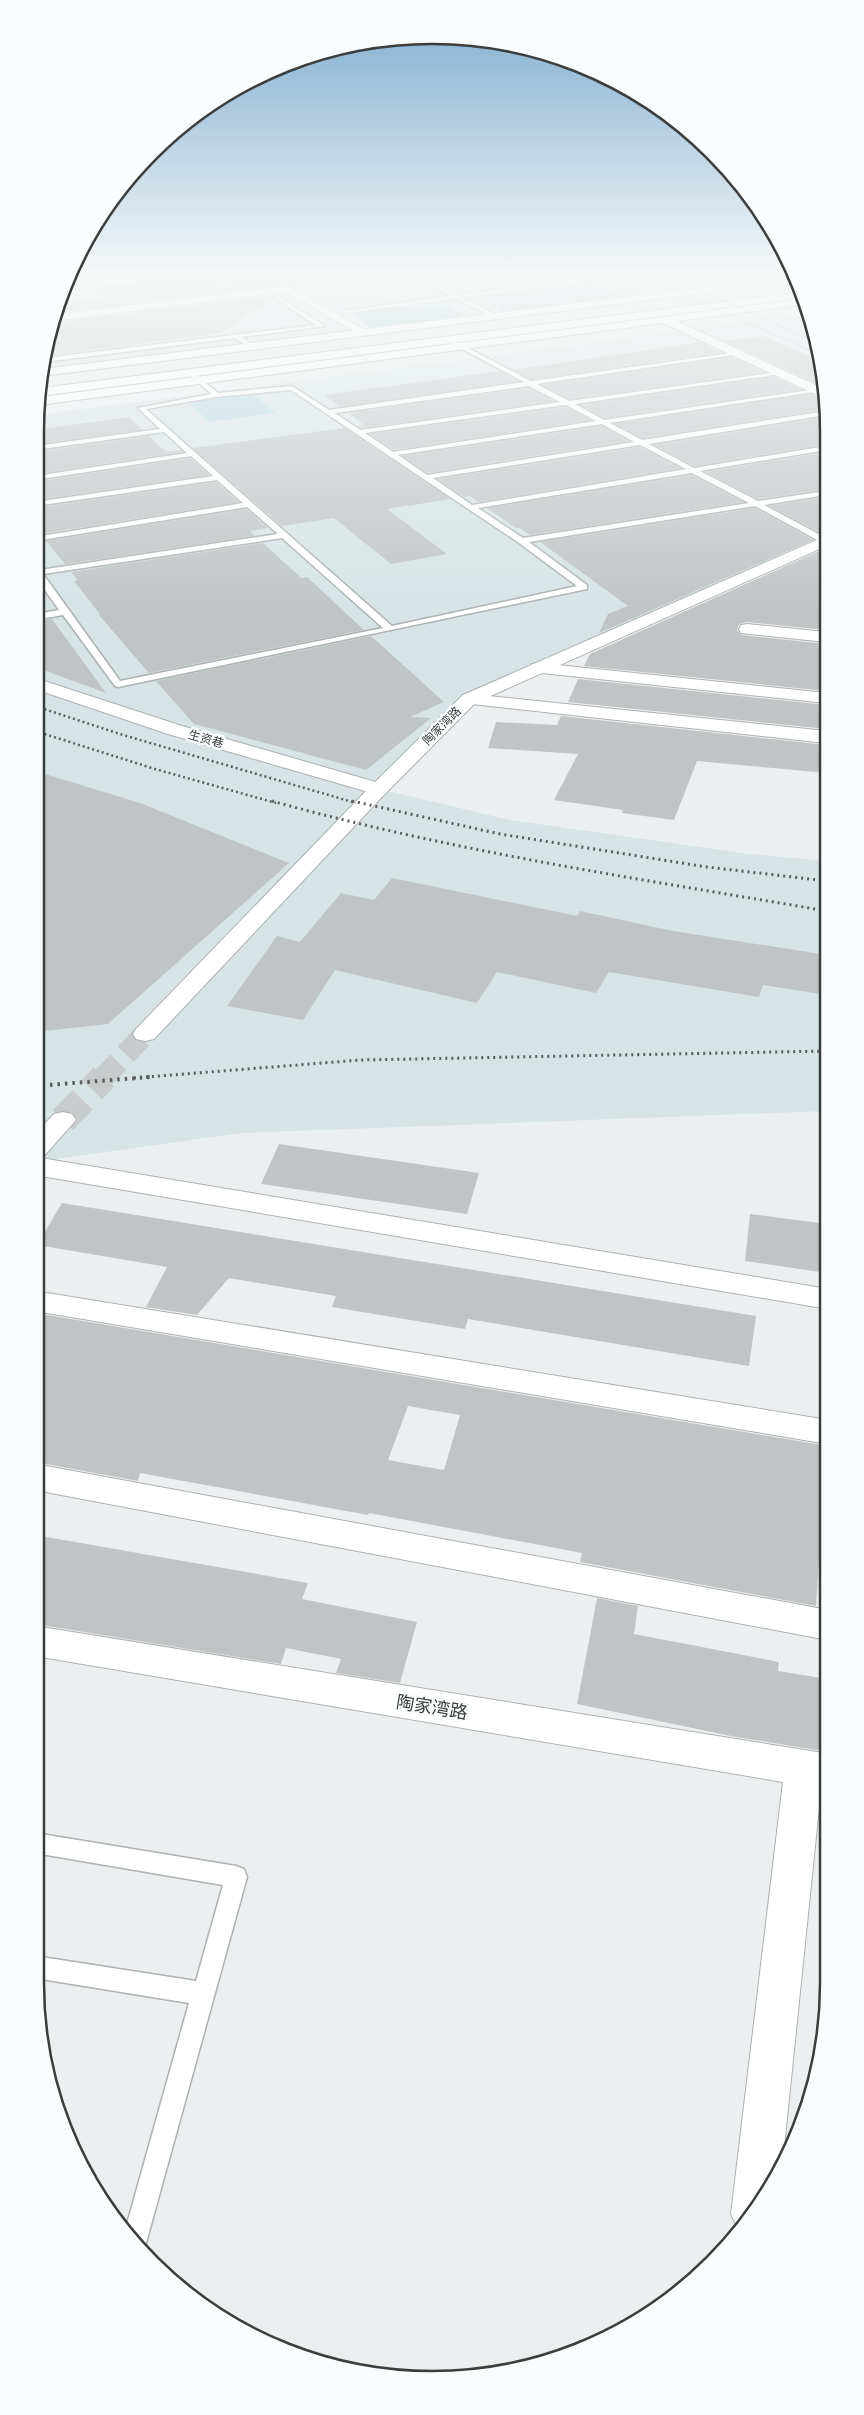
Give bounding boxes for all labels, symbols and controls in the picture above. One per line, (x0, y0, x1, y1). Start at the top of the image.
street label: 陶家湾路 (420, 704, 464, 748)
street label: 生资巷 (187, 727, 225, 751)
street label: 陶家湾路 (395, 1691, 469, 1723)

